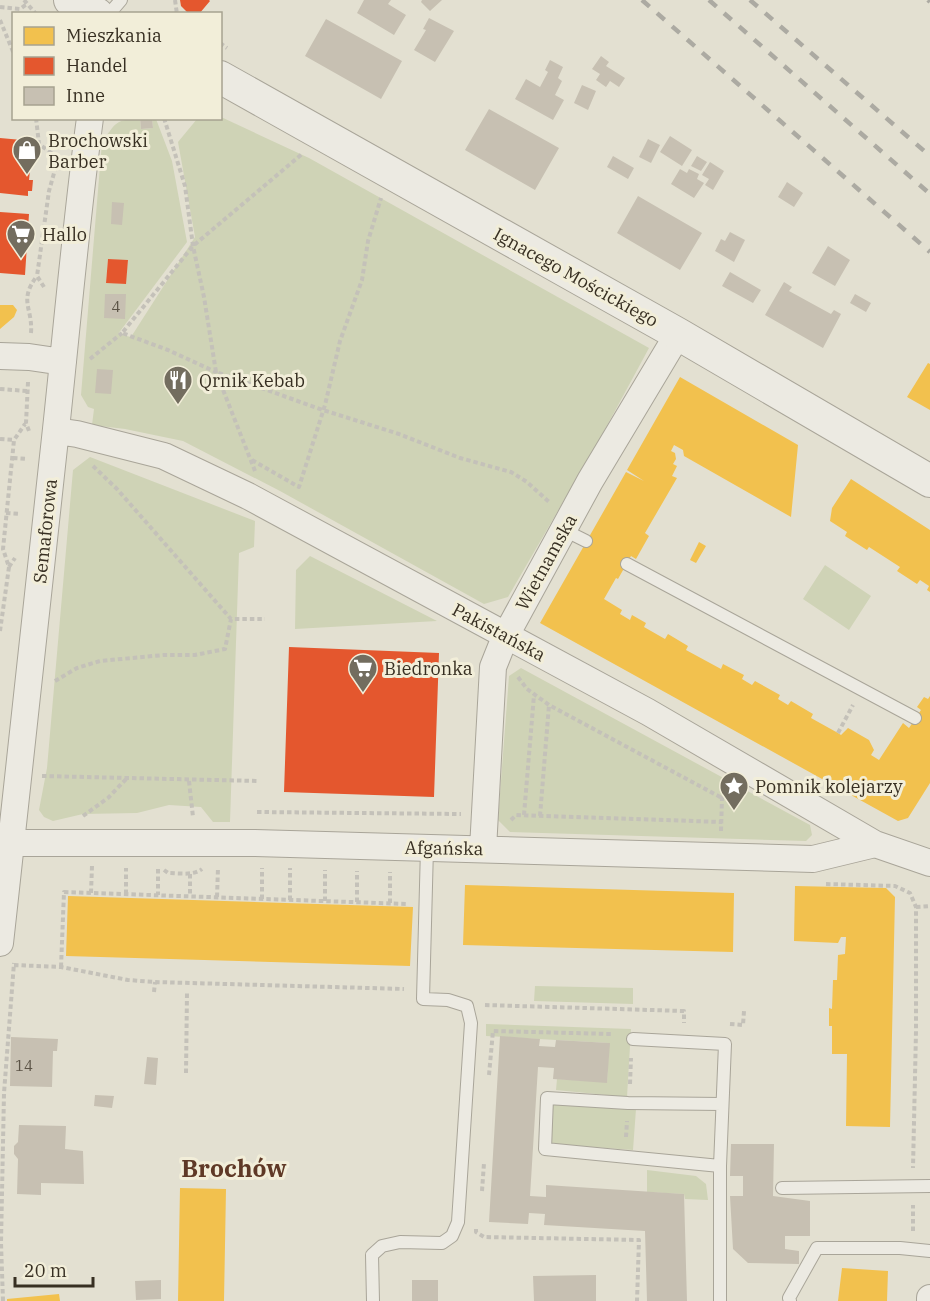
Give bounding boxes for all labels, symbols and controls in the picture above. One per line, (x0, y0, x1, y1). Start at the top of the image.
legend (12, 12, 222, 120)
text: Mieszkania (66, 24, 162, 47)
text: Handel (66, 54, 128, 77)
text: Inne (66, 84, 105, 107)
place label: Brochowski Barber (48, 129, 148, 173)
shop icon: Brochowski Barber (11, 134, 43, 176)
supermarket icon: Hallo (5, 218, 37, 260)
street label: Ignacego Mościckiego (490, 222, 662, 332)
place label: Hallo (42, 223, 87, 246)
house number: 4 (111, 297, 121, 316)
restaurant icon: Qrnik Kebab (162, 364, 194, 406)
place label: Qrnik Kebab (199, 369, 305, 392)
street label: Semaforowa (28, 477, 62, 584)
street label: Wietnamska (510, 510, 582, 614)
street label: Pakistańska (448, 598, 550, 666)
supermarket icon: Biedronka (347, 652, 379, 694)
place label: Biedronka (384, 657, 473, 680)
place icon: Pomnik kolejarzy (718, 770, 750, 812)
place label: Pomnik kolejarzy (755, 775, 903, 798)
street label: Afgańska (404, 836, 484, 860)
house number: 14 (15, 1056, 33, 1075)
district label: Brochów (181, 1152, 287, 1184)
scale bar (15, 1250, 93, 1288)
text: 20 m (24, 1259, 67, 1282)

